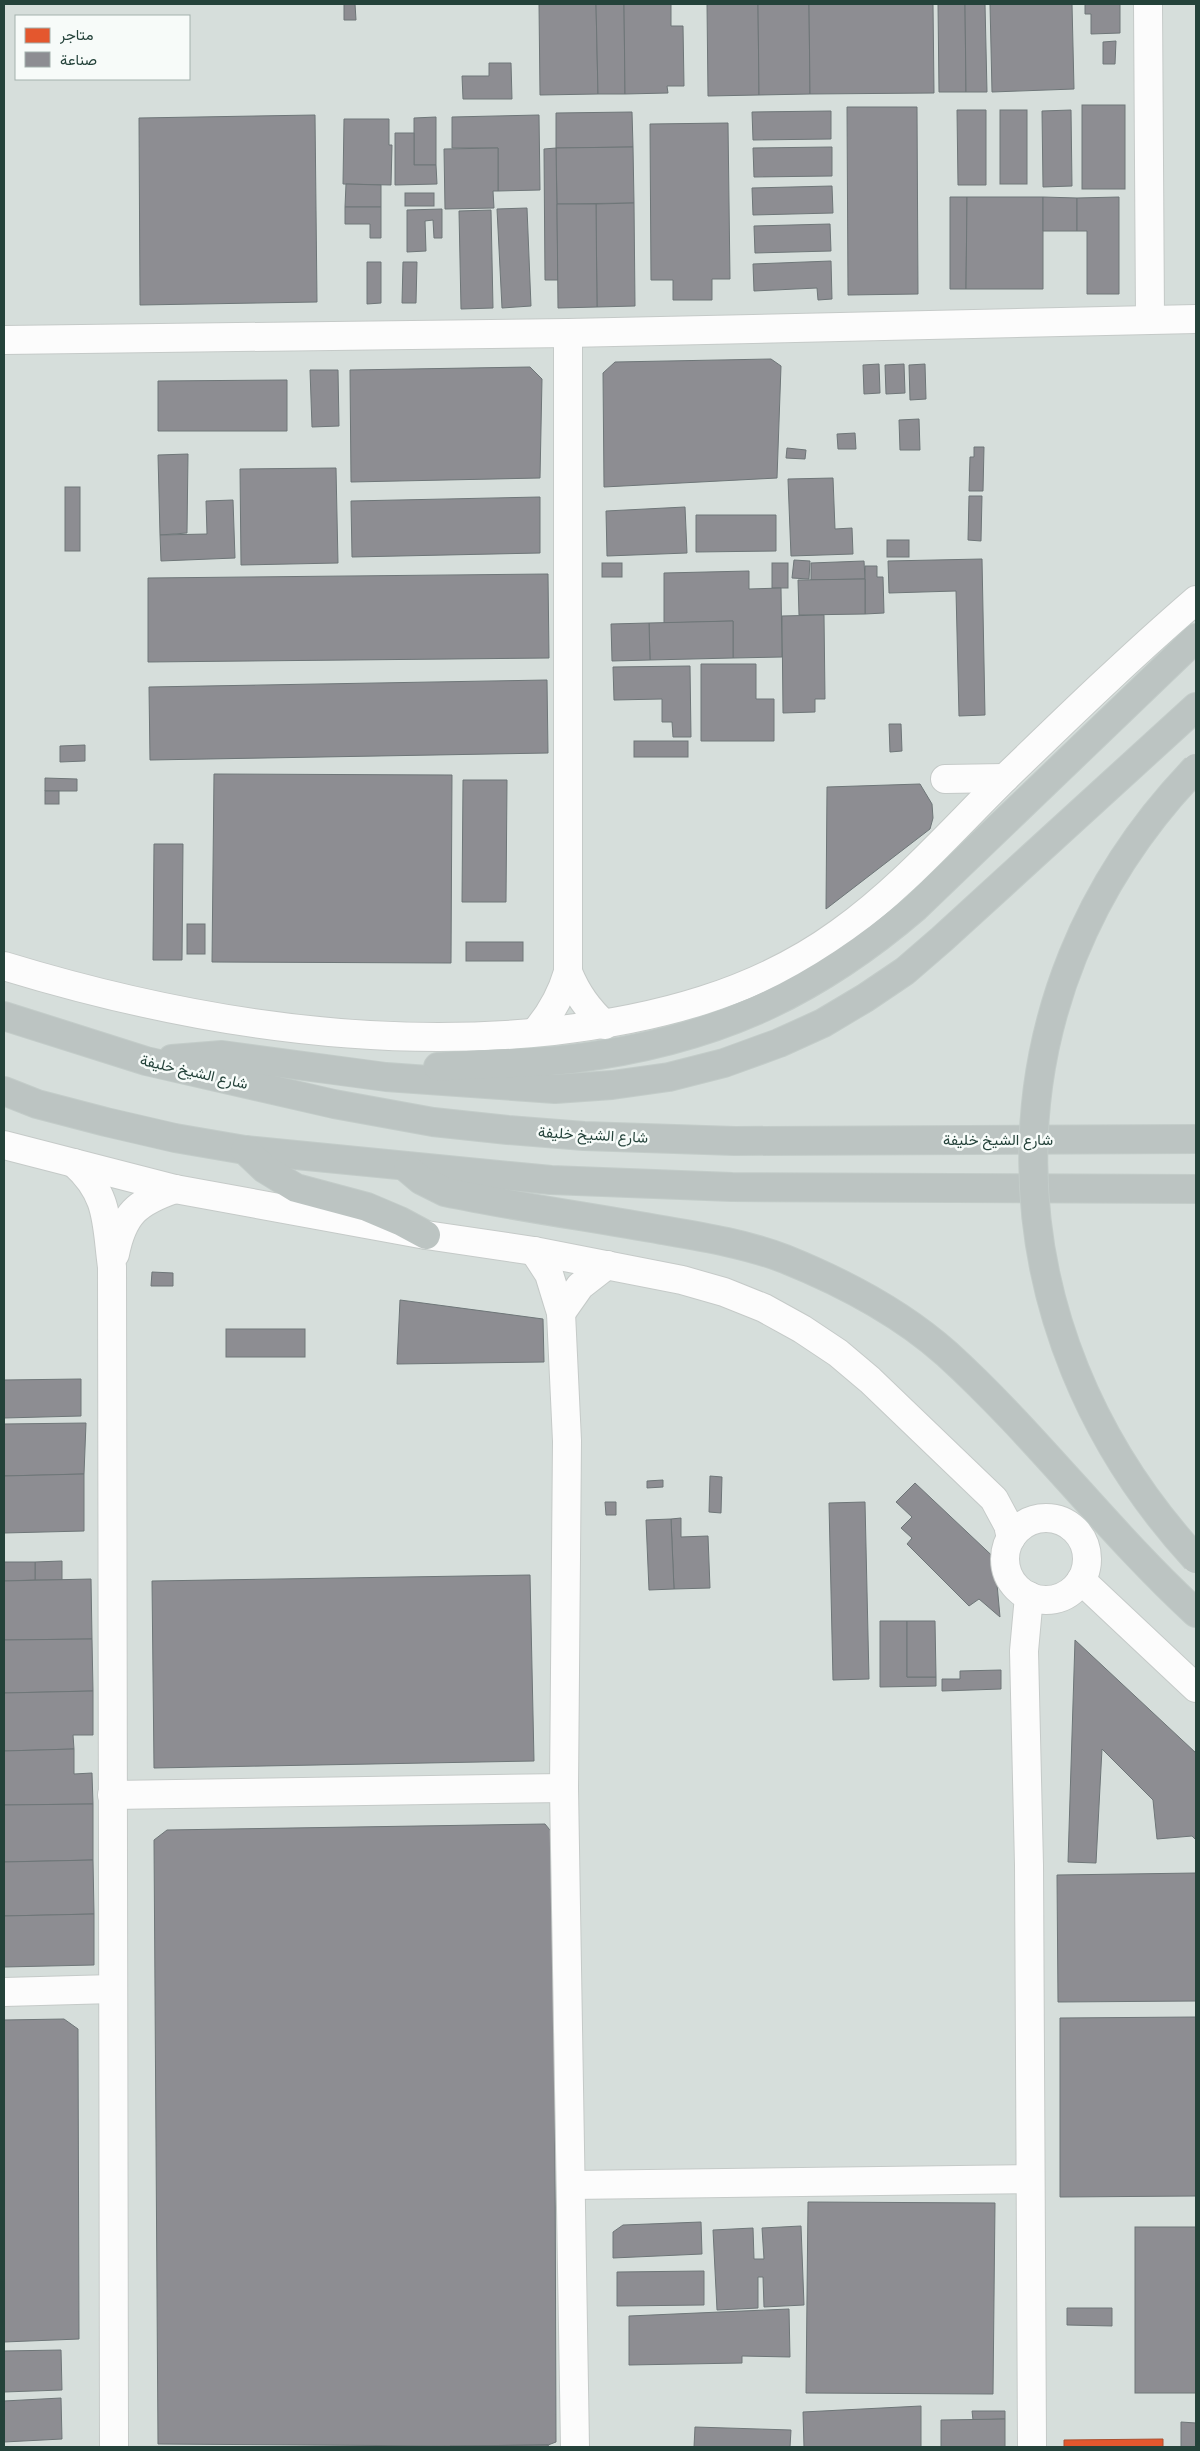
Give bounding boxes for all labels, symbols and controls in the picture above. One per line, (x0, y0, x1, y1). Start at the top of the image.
legend (15, 15, 190, 80)
text: متاجر (59, 26, 94, 44)
text: صناعة (60, 51, 97, 69)
street label: شارع الشيخ خليفة (138, 1051, 250, 1095)
street label: شارع الشيخ خليفة (537, 1123, 649, 1149)
street label: شارع الشيخ خليفة (943, 1131, 1053, 1151)

